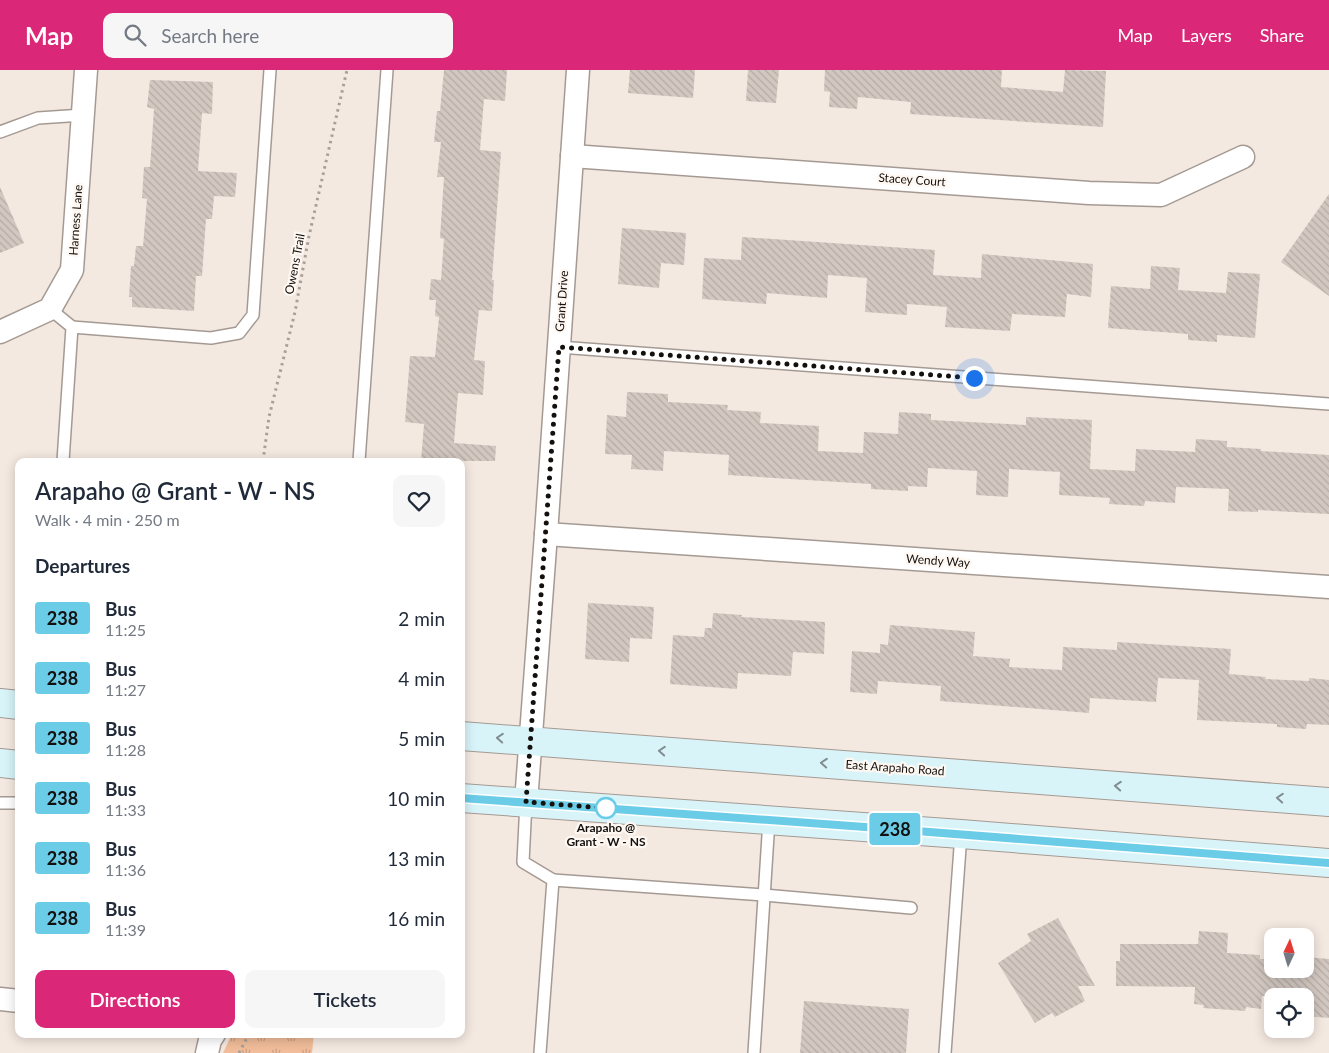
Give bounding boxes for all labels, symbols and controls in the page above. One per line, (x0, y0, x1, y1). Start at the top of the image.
search box (103, 13, 453, 58)
text: Map (25, 21, 73, 50)
icon: search (121, 21, 149, 49)
text: Search here (161, 24, 259, 47)
text: Map (1117, 24, 1153, 46)
text: Layers (1181, 24, 1232, 46)
text: Share (1260, 24, 1304, 46)
street label: Stacey Court (878, 170, 947, 189)
street label: Harness Lane (66, 184, 85, 256)
street label: Owens Trail (281, 232, 308, 296)
street label: Grant Drive (552, 270, 571, 332)
your location (962, 366, 987, 391)
button: heart (393, 475, 445, 527)
text: Arapaho @ Grant - W - NS (35, 476, 315, 505)
text: Walk · 4 min · 250 m (35, 510, 180, 529)
street label: Wendy Way (906, 551, 971, 570)
text: Departures (35, 554, 130, 577)
text: Bus (105, 597, 136, 620)
text: 238 (47, 607, 78, 629)
text: 2 min (398, 607, 445, 630)
text: 11:25 (105, 620, 146, 639)
text: Bus (105, 657, 136, 680)
text: 238 (47, 667, 78, 689)
text: 4 min (398, 667, 445, 690)
text: 11:27 (105, 680, 146, 699)
text: Bus (105, 717, 136, 740)
text: 238 (47, 727, 78, 749)
text: 5 min (398, 727, 445, 750)
one-way arrow (496, 733, 504, 744)
text: 11:28 (105, 740, 146, 759)
one-way arrow (658, 745, 666, 756)
street label: East Arapaho Road (845, 757, 945, 778)
one-way arrow (820, 758, 828, 769)
text: Bus (105, 777, 136, 800)
one-way arrow (1114, 780, 1122, 791)
text: 238 (47, 787, 78, 809)
text: 10 min (387, 787, 445, 810)
one-way arrow (1276, 793, 1284, 804)
marker: Arapaho @ Grant - W - NS (595, 797, 617, 819)
text: 11:33 (105, 800, 146, 819)
line badge: 238 (866, 813, 924, 845)
text: 238 (879, 818, 911, 840)
place label: Arapaho @ Grant - W - NS (566, 820, 646, 849)
text: Bus (105, 837, 136, 860)
text: 238 (47, 847, 78, 869)
text: 13 min (387, 847, 445, 870)
text: 11:36 (105, 860, 146, 879)
text: Bus (105, 897, 136, 920)
text: 238 (47, 907, 78, 929)
text: 16 min (387, 907, 445, 930)
text: 11:39 (105, 920, 146, 939)
north arrow (1264, 928, 1314, 978)
map controls (1264, 928, 1314, 1038)
button: Directions (35, 970, 235, 1028)
button: Tickets (245, 970, 445, 1028)
button: locate (1264, 988, 1314, 1038)

